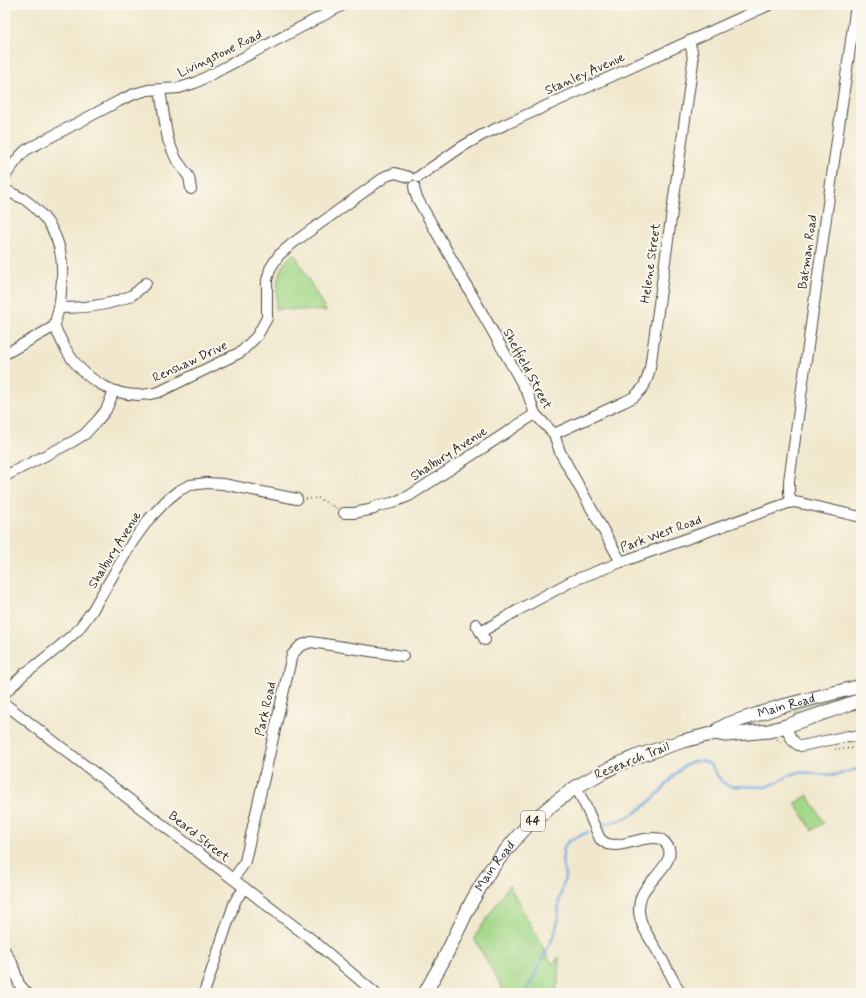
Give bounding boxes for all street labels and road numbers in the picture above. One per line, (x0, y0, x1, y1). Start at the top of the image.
street label: Livingstone Road (175, 26, 265, 82)
street label: Stanley Avenue (542, 49, 628, 99)
street label: Batman Road (794, 214, 822, 290)
street label: Helene Street (637, 221, 665, 304)
street label: Sheffield Street (499, 326, 555, 412)
street label: Renshaw Drive (150, 337, 230, 387)
street label: Shalbury Avenue (407, 423, 491, 485)
street label: Shalbury Avenue (84, 508, 146, 592)
street label: Park West Road (618, 511, 704, 557)
street label: Park Road (251, 680, 281, 738)
street label: Main Road (755, 690, 817, 722)
street label: Research Trail (592, 738, 672, 784)
street label: Beard Street (165, 808, 234, 867)
road number: 44 (521, 811, 545, 831)
street label: Main Road (471, 837, 519, 895)

